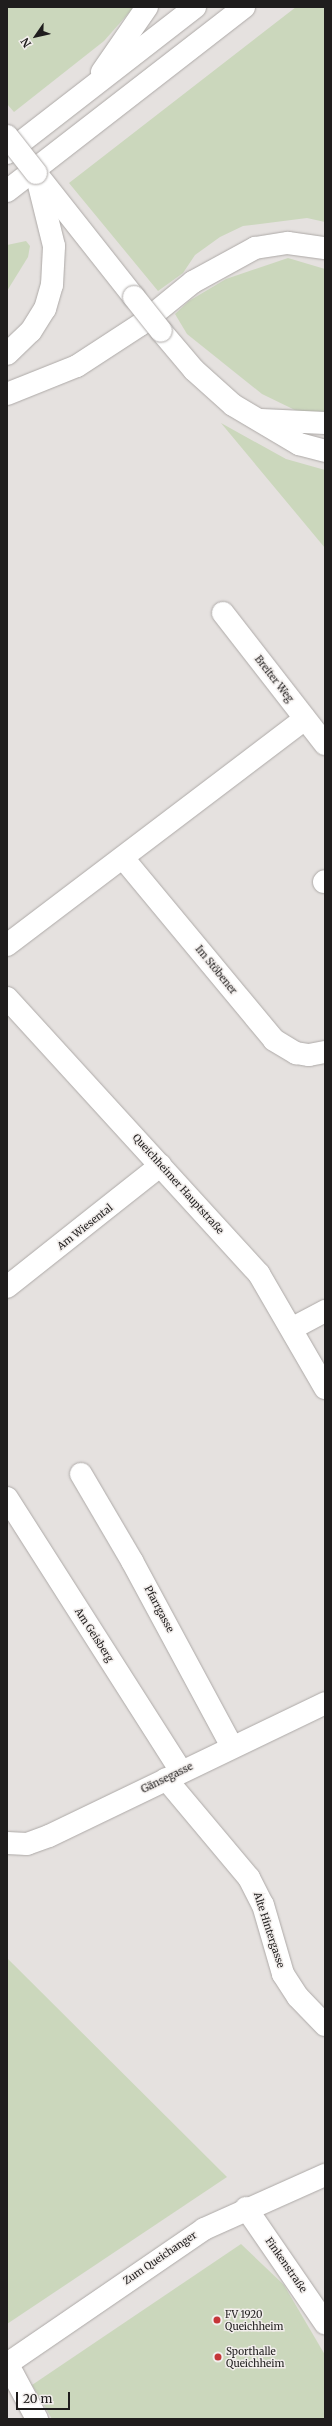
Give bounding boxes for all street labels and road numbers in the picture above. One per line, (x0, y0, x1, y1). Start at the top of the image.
street label: Breiter Weg (252, 653, 296, 705)
street label: Im Stöbener (193, 943, 239, 997)
street label: Queichheimer Hauptstraße (130, 1132, 226, 1236)
street label: Am Wiesental (55, 1202, 115, 1252)
street label: Pfarrgasse (142, 1584, 176, 1634)
street label: Am Geisberg (72, 1606, 116, 1664)
street label: Gänsegasse (139, 1760, 195, 1796)
street label: Alte Hintergasse (251, 1891, 287, 1969)
street label: Zum Queichanger (121, 2229, 199, 2287)
street label: Finkenstraße (263, 2235, 309, 2295)

